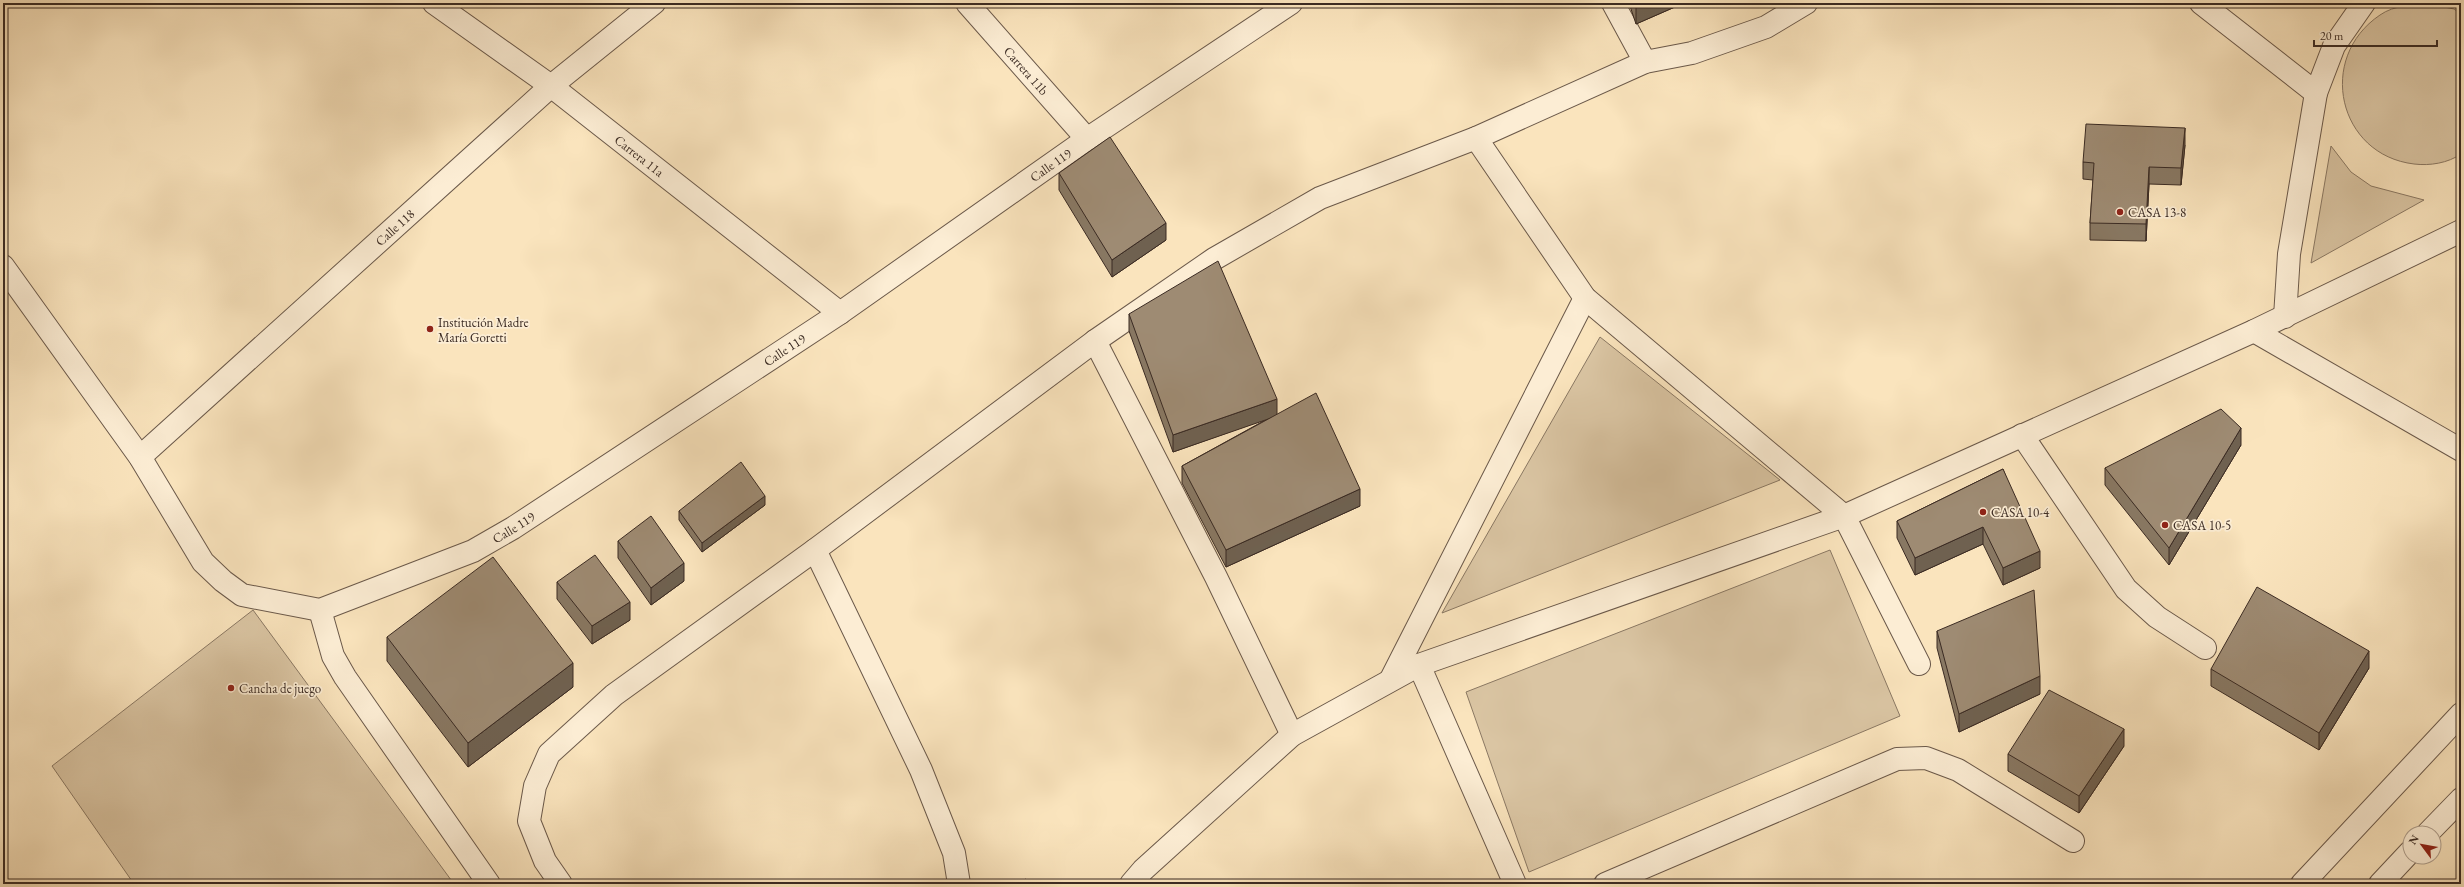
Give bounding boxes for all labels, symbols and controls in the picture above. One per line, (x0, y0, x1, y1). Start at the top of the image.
scale bar (2314, 22, 2437, 48)
text: 20 m (2320, 28, 2344, 44)
street label: Carrera 11b (1000, 43, 1053, 99)
street label: Carrera 11a (611, 131, 668, 181)
street label: Calle 119 (1026, 144, 1075, 185)
place label: CASA 13-8 (2128, 204, 2186, 221)
street label: Calle 118 (371, 205, 418, 249)
marker: CASA 13-8 (2115, 207, 2125, 217)
place label: Institución Madre María Goretti (438, 314, 529, 346)
marker: Institución Madre María Goretti (425, 324, 435, 334)
street label: Calle 119 (760, 329, 809, 370)
place label: CASA 10-4 (1991, 504, 2050, 521)
street label: Calle 119 (489, 507, 539, 547)
marker: CASA 10-4 (1978, 507, 1988, 517)
place label: CASA 10-5 (2173, 517, 2231, 534)
marker: CASA 10-5 (2160, 520, 2170, 530)
place label: Cancha de juego (239, 680, 321, 697)
marker: Cancha de juego (226, 683, 236, 693)
north arrow (2402, 825, 2442, 865)
text: N (2405, 832, 2422, 847)

